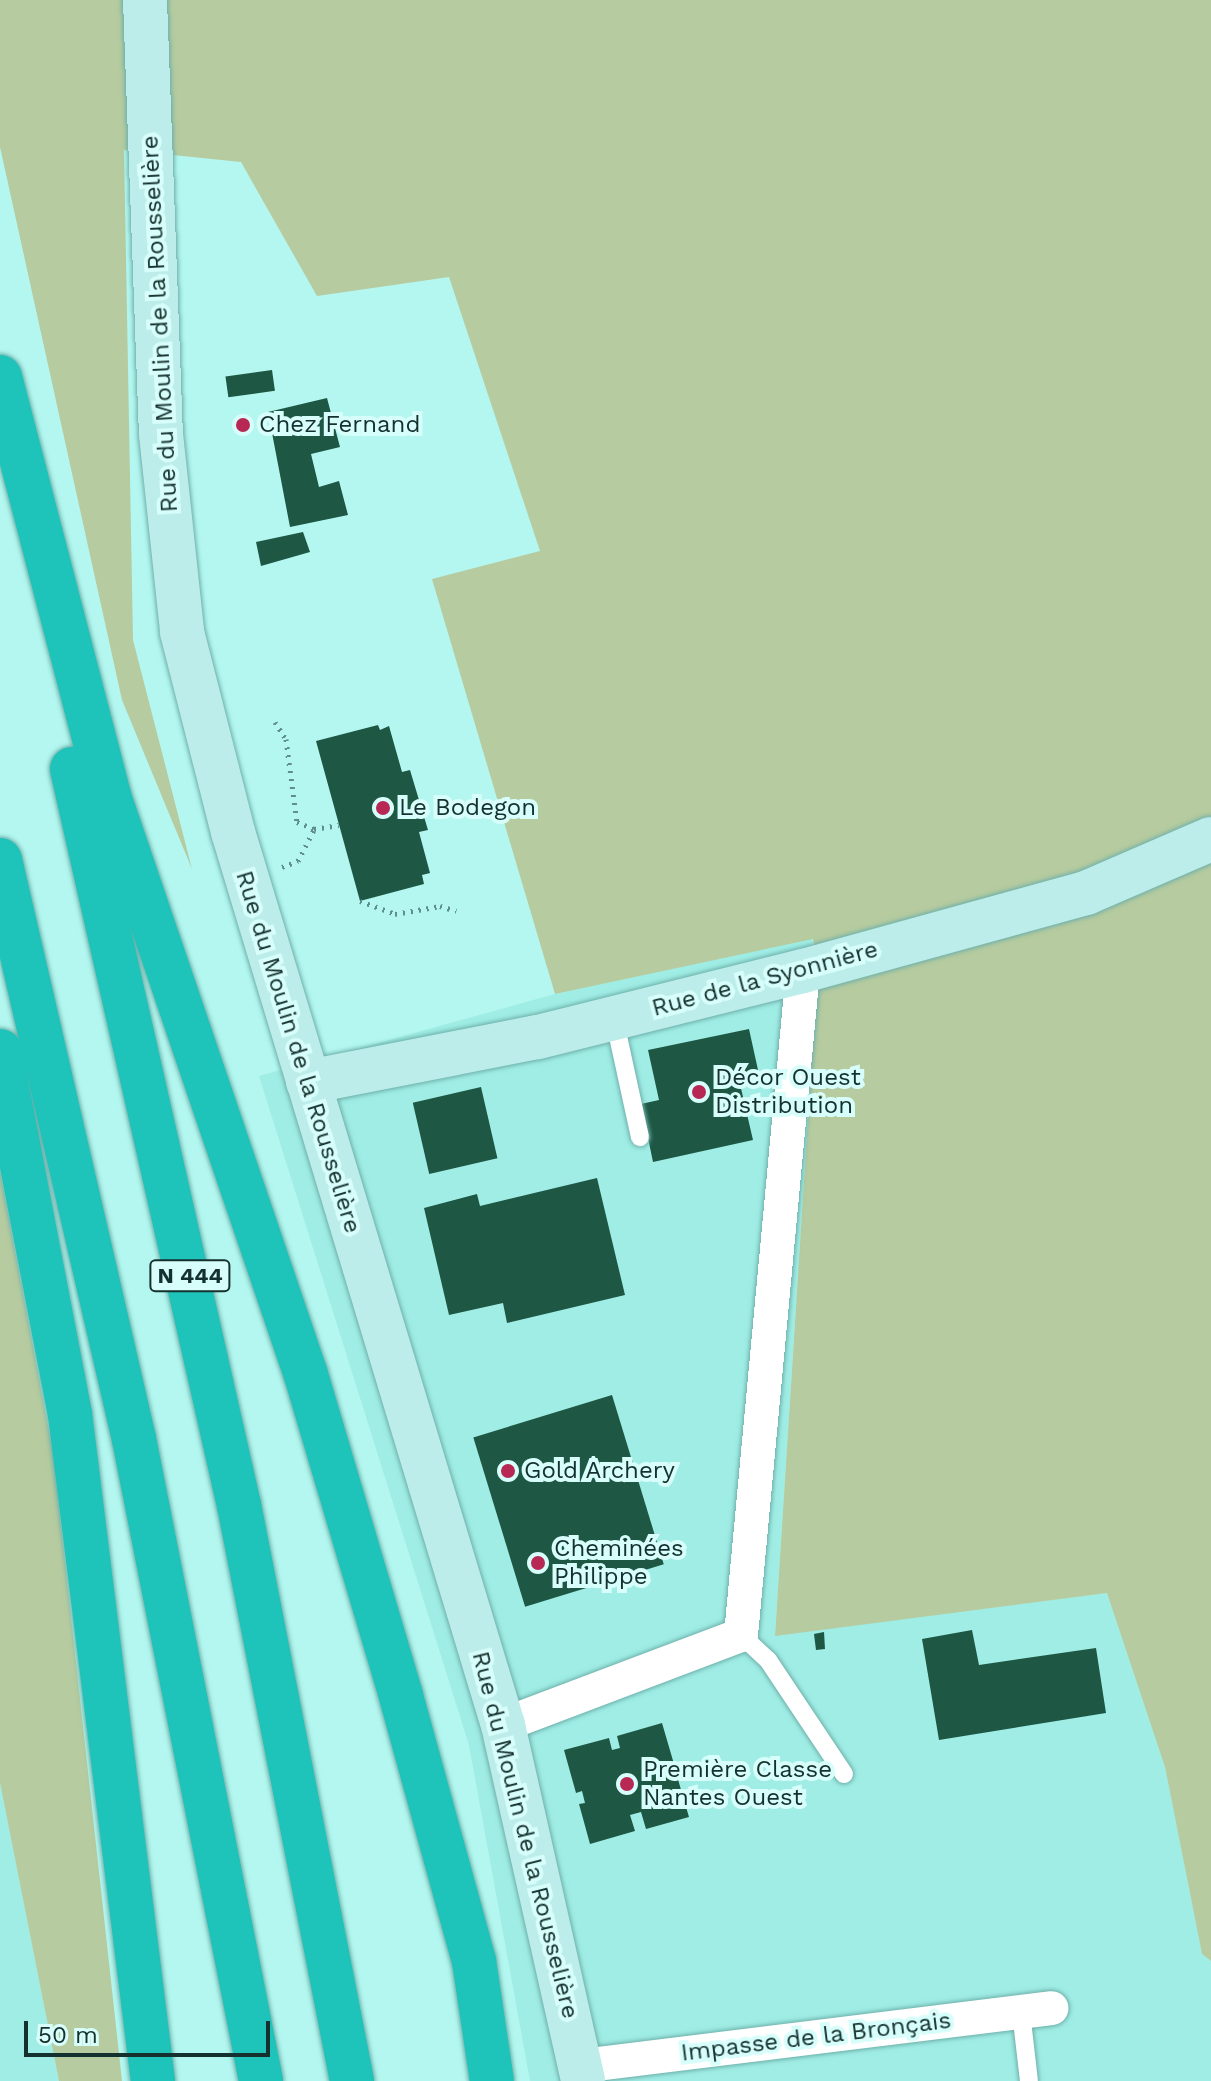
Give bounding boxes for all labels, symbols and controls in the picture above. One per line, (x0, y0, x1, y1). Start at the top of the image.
street label: Rue du Moulin de la Rousselière (136, 135, 184, 513)
place label: Chez Fernand (259, 411, 420, 439)
marker: Chez Fernand (234, 416, 252, 434)
place label: Le Bodegon (399, 794, 536, 822)
marker: Le Bodegon (374, 799, 392, 817)
street label: Rue du Moulin de la Rousselière (229, 867, 367, 1237)
street label: Rue de la Syonnière (649, 935, 881, 1023)
place label: Décor Ouest Distribution (715, 1064, 861, 1120)
marker: Décor Ouest Distribution (690, 1083, 708, 1101)
road number: N 444 (148, 1258, 232, 1294)
place label: Gold Archery (524, 1457, 676, 1485)
marker: Gold Archery (499, 1462, 517, 1480)
place label: Cheminées Philippe (554, 1535, 684, 1591)
marker: Cheminées Philippe (529, 1554, 547, 1572)
street label: Rue du Moulin de la Rousselière (465, 1648, 585, 2022)
place label: Première Classe Nantes Ouest (643, 1756, 832, 1812)
marker: Première Classe Nantes Ouest (618, 1775, 636, 1793)
scale bar (28, 2005, 274, 2055)
street label: Impasse de la Bronçais (679, 2006, 953, 2068)
text: 50 m (38, 2021, 98, 2049)

